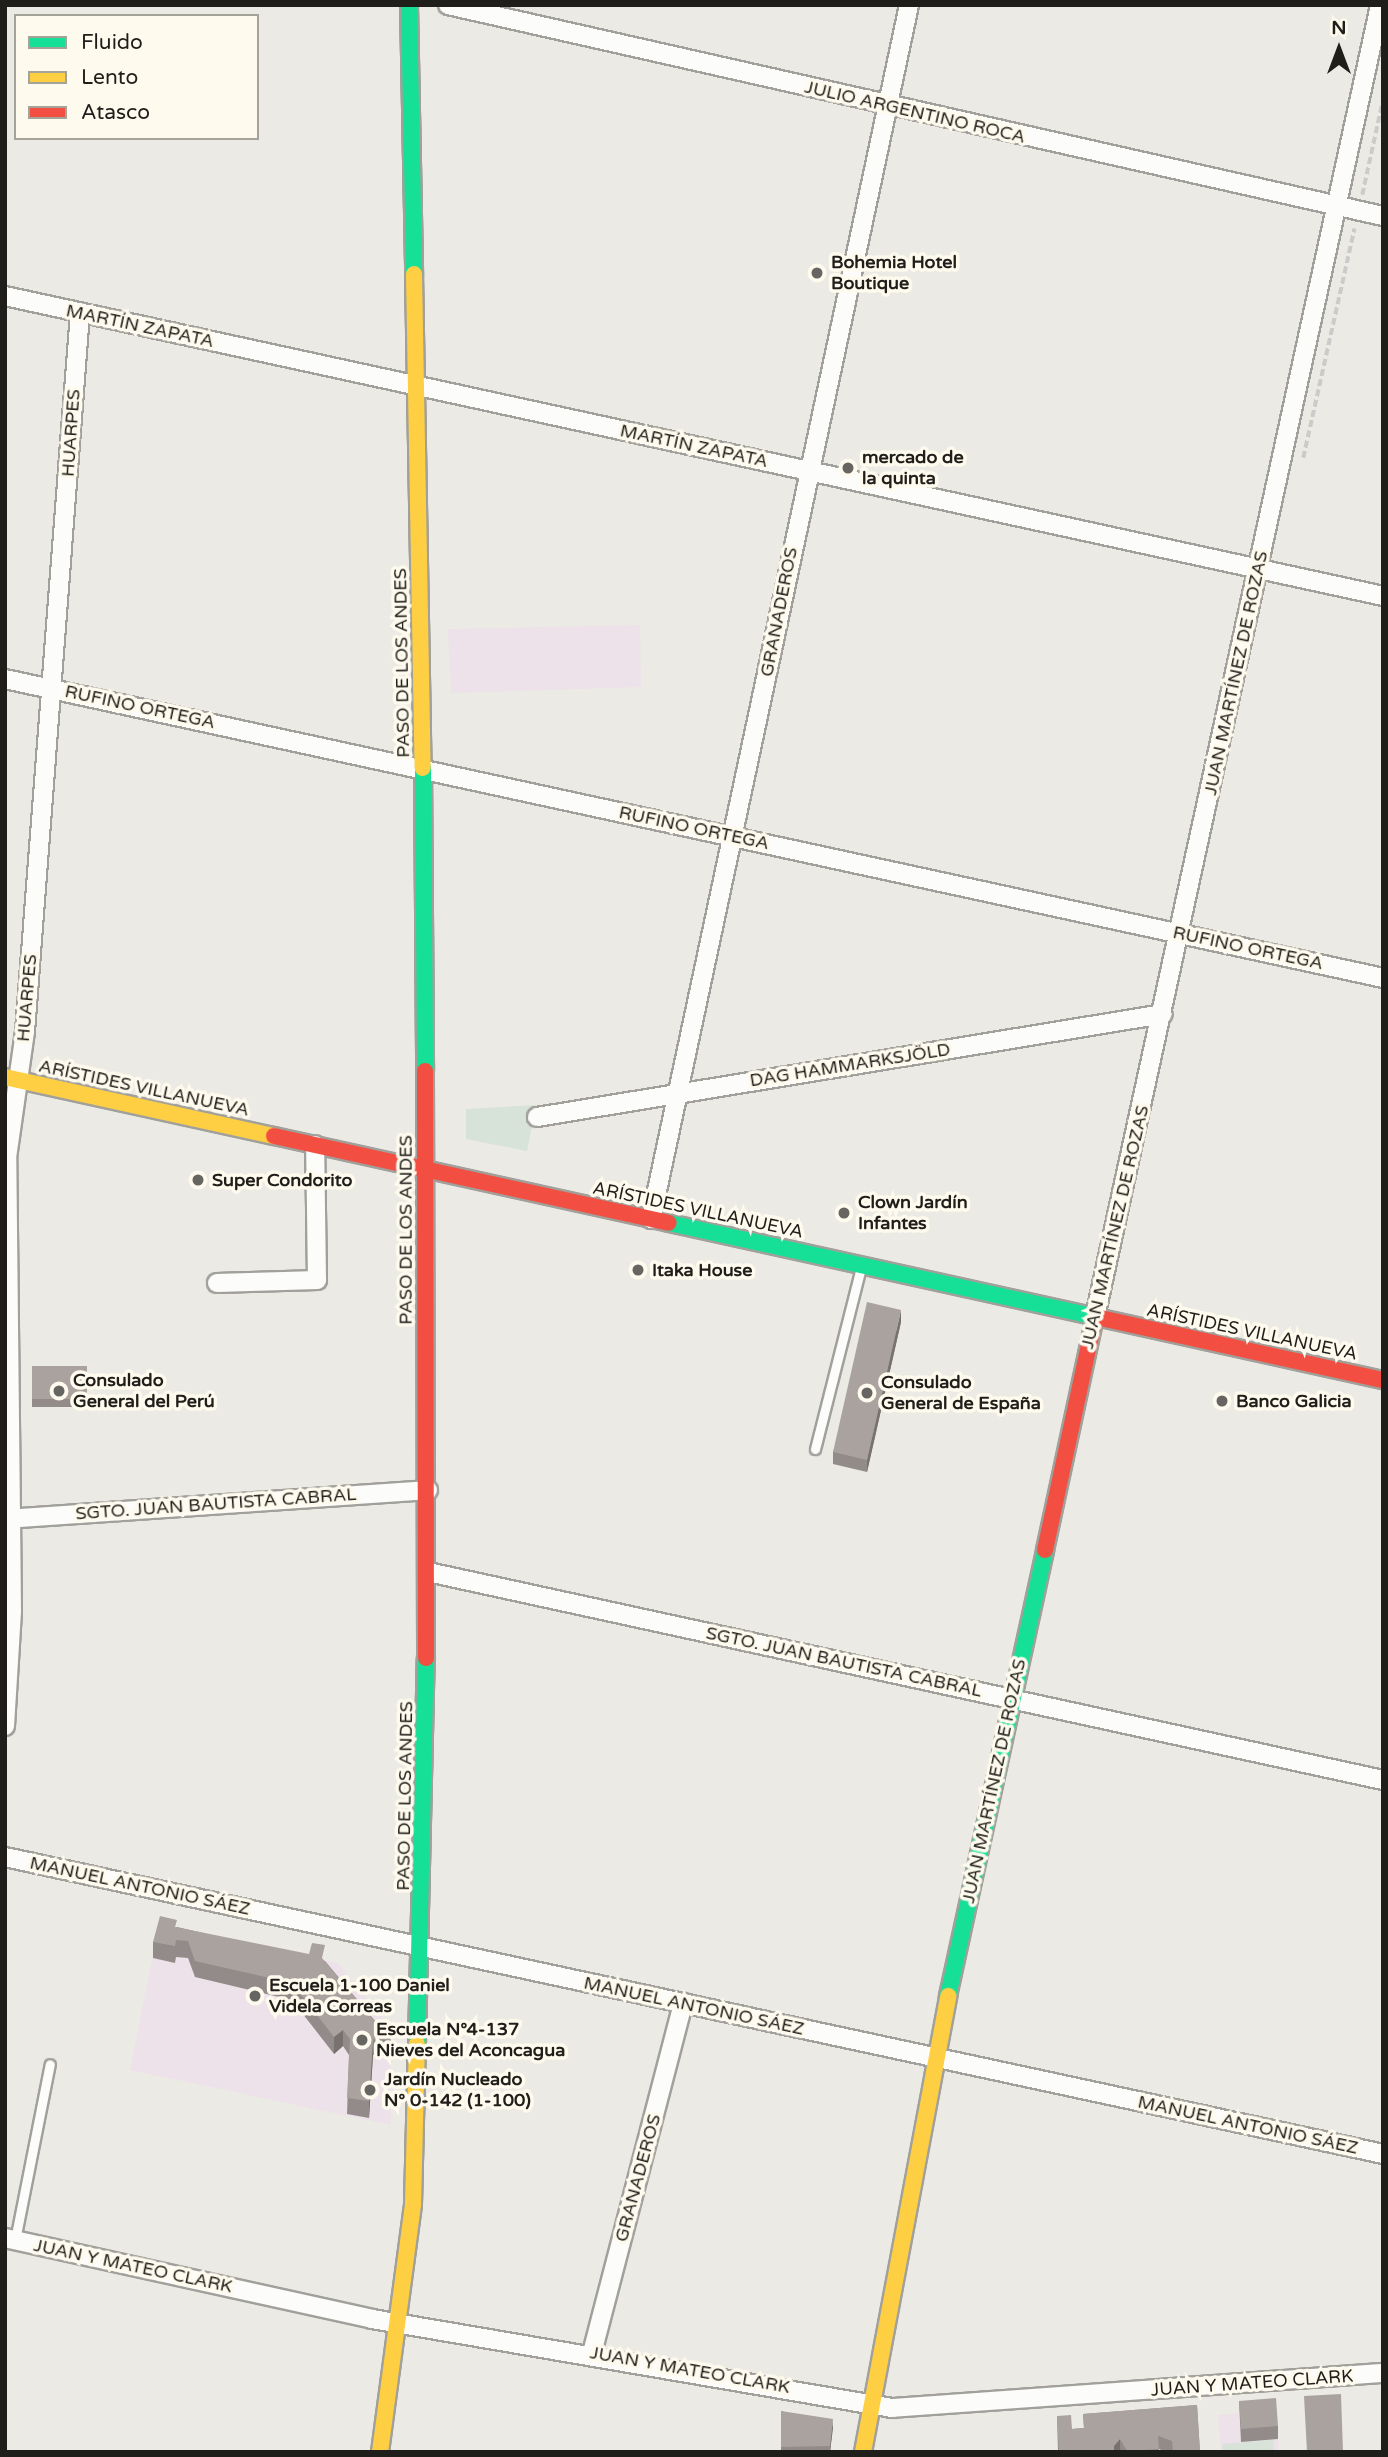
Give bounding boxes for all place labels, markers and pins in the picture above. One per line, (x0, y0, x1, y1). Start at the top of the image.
place label: Bohemia Hotel Boutique (831, 252, 957, 294)
marker: Bohemia Hotel Boutique (809, 265, 825, 281)
place label: mercado de la quinta (862, 447, 964, 490)
marker: mercado de la quinta (840, 460, 856, 476)
place label: Super Condorito (212, 1169, 353, 1191)
marker: Super Condorito (190, 1172, 206, 1188)
place label: Clown Jardín Infantes (858, 1192, 968, 1234)
marker: Clown Jardín Infantes (836, 1205, 852, 1221)
place label: Itaka House (652, 1259, 752, 1281)
marker: Itaka House (630, 1262, 646, 1278)
place label: Consulado General del Perú (73, 1370, 215, 1412)
place label: Consulado General de España (881, 1372, 1041, 1414)
marker: Consulado General del Perú (51, 1383, 67, 1399)
marker: Consulado General de España (859, 1385, 875, 1401)
place label: Banco Galicia (1236, 1390, 1352, 1412)
marker: Banco Galicia (1214, 1393, 1230, 1409)
place label: Escuela 1-100 Daniel Videla Correas (269, 1975, 450, 2018)
marker: Escuela 1-100 Daniel Videla Correas (247, 1988, 263, 2004)
place label: Escuela N°4-137 Nieves del Aconcagua (376, 2019, 565, 2062)
marker: Escuela N°4-137 Nieves del Aconcagua (354, 2032, 370, 2048)
place label: Jardín Nucleado N° 0-142 (1-100) (384, 2069, 531, 2112)
marker: Jardín Nucleado N° 0-142 (1-100) (362, 2082, 378, 2098)

